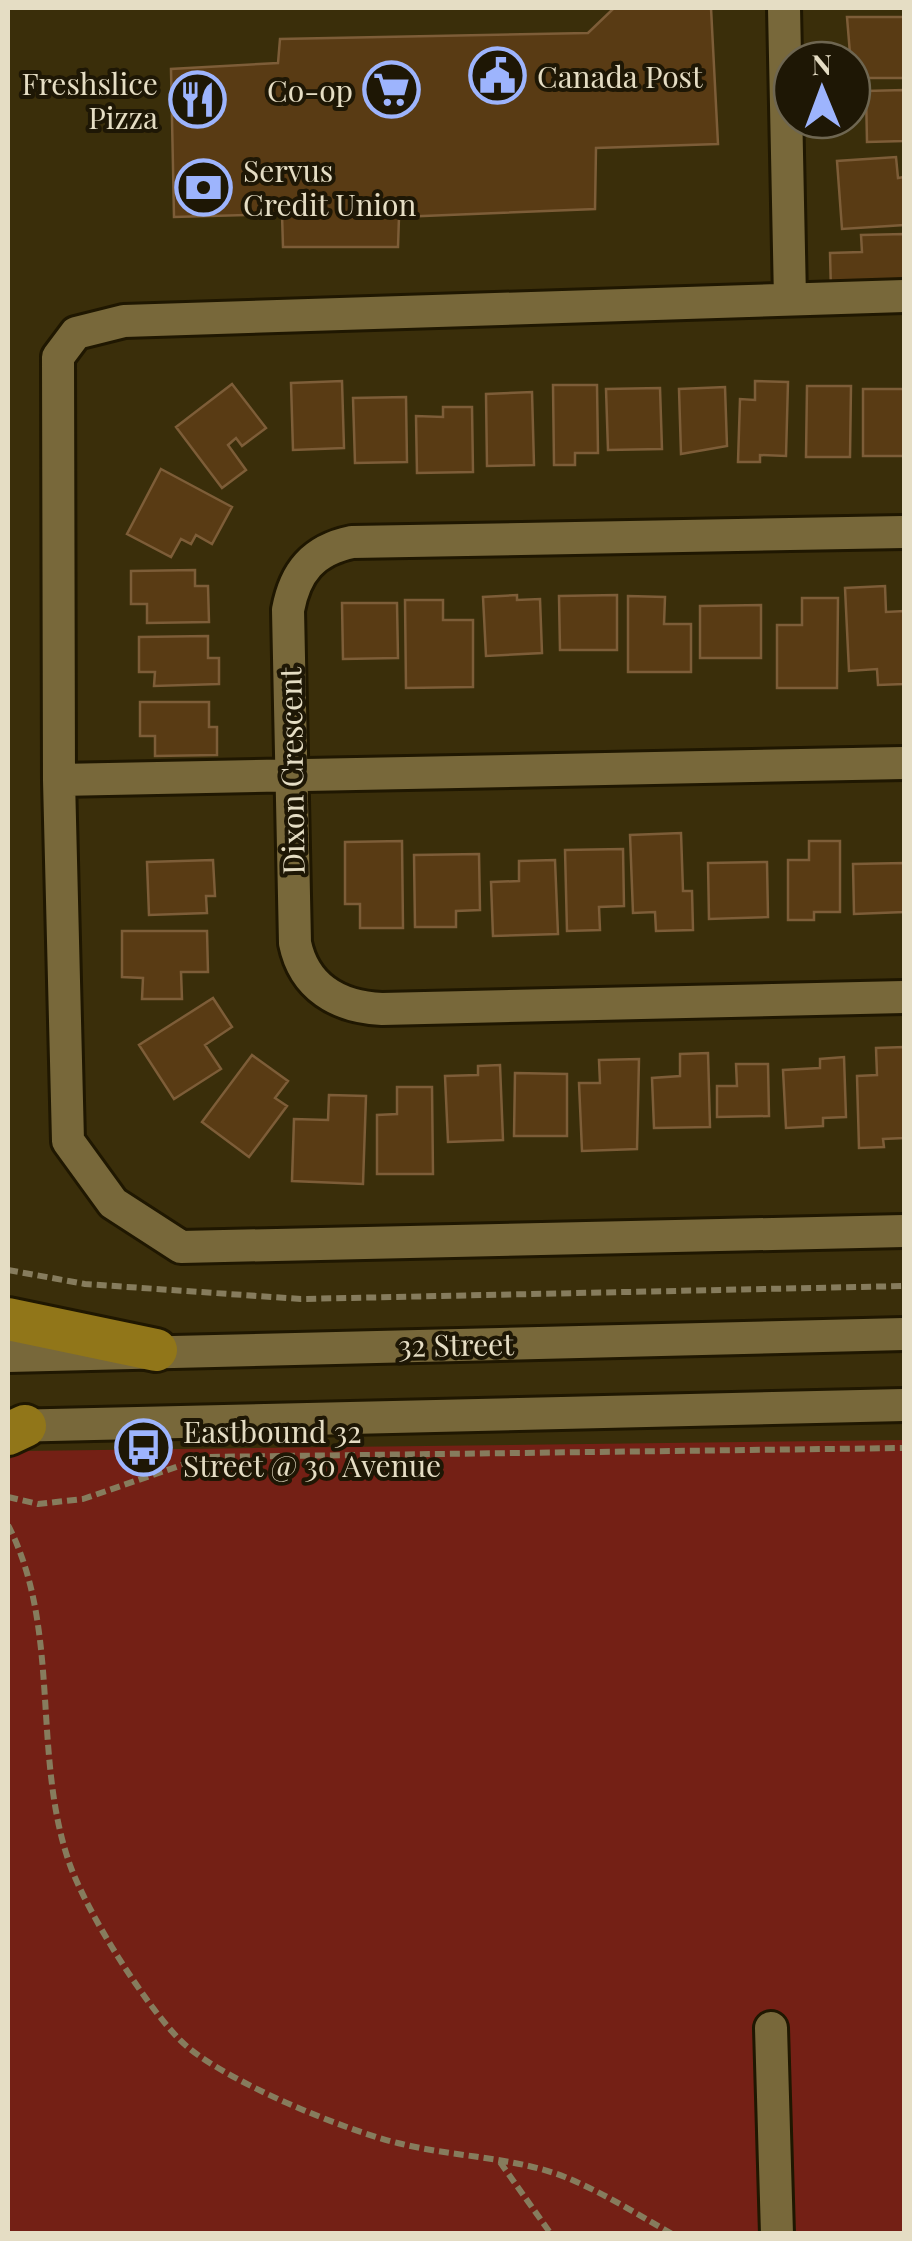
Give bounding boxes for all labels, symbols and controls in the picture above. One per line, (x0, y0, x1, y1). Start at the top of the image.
north arrow (772, 40, 872, 140)
text: N (811, 45, 832, 82)
public building icon: Canada Post (468, 46, 528, 106)
place label: Canada Post (537, 56, 703, 96)
supermarket icon: Co-op (362, 60, 422, 120)
place label: Freshslice Pizza (21, 63, 158, 137)
restaurant icon: Freshslice Pizza (167, 70, 227, 130)
place label: Co-op (267, 70, 353, 110)
place label: Servus Credit Union (243, 150, 417, 224)
bank icon: Servus Credit Union (174, 157, 234, 217)
street label: Dixon Crescent (269, 666, 313, 875)
street label: 32 Street (398, 1323, 515, 1365)
place label: Eastbound 32 Street @ 30 Avenue (183, 1411, 441, 1485)
bus stop icon: Eastbound 32 Street @ 30 Avenue (114, 1418, 174, 1478)

